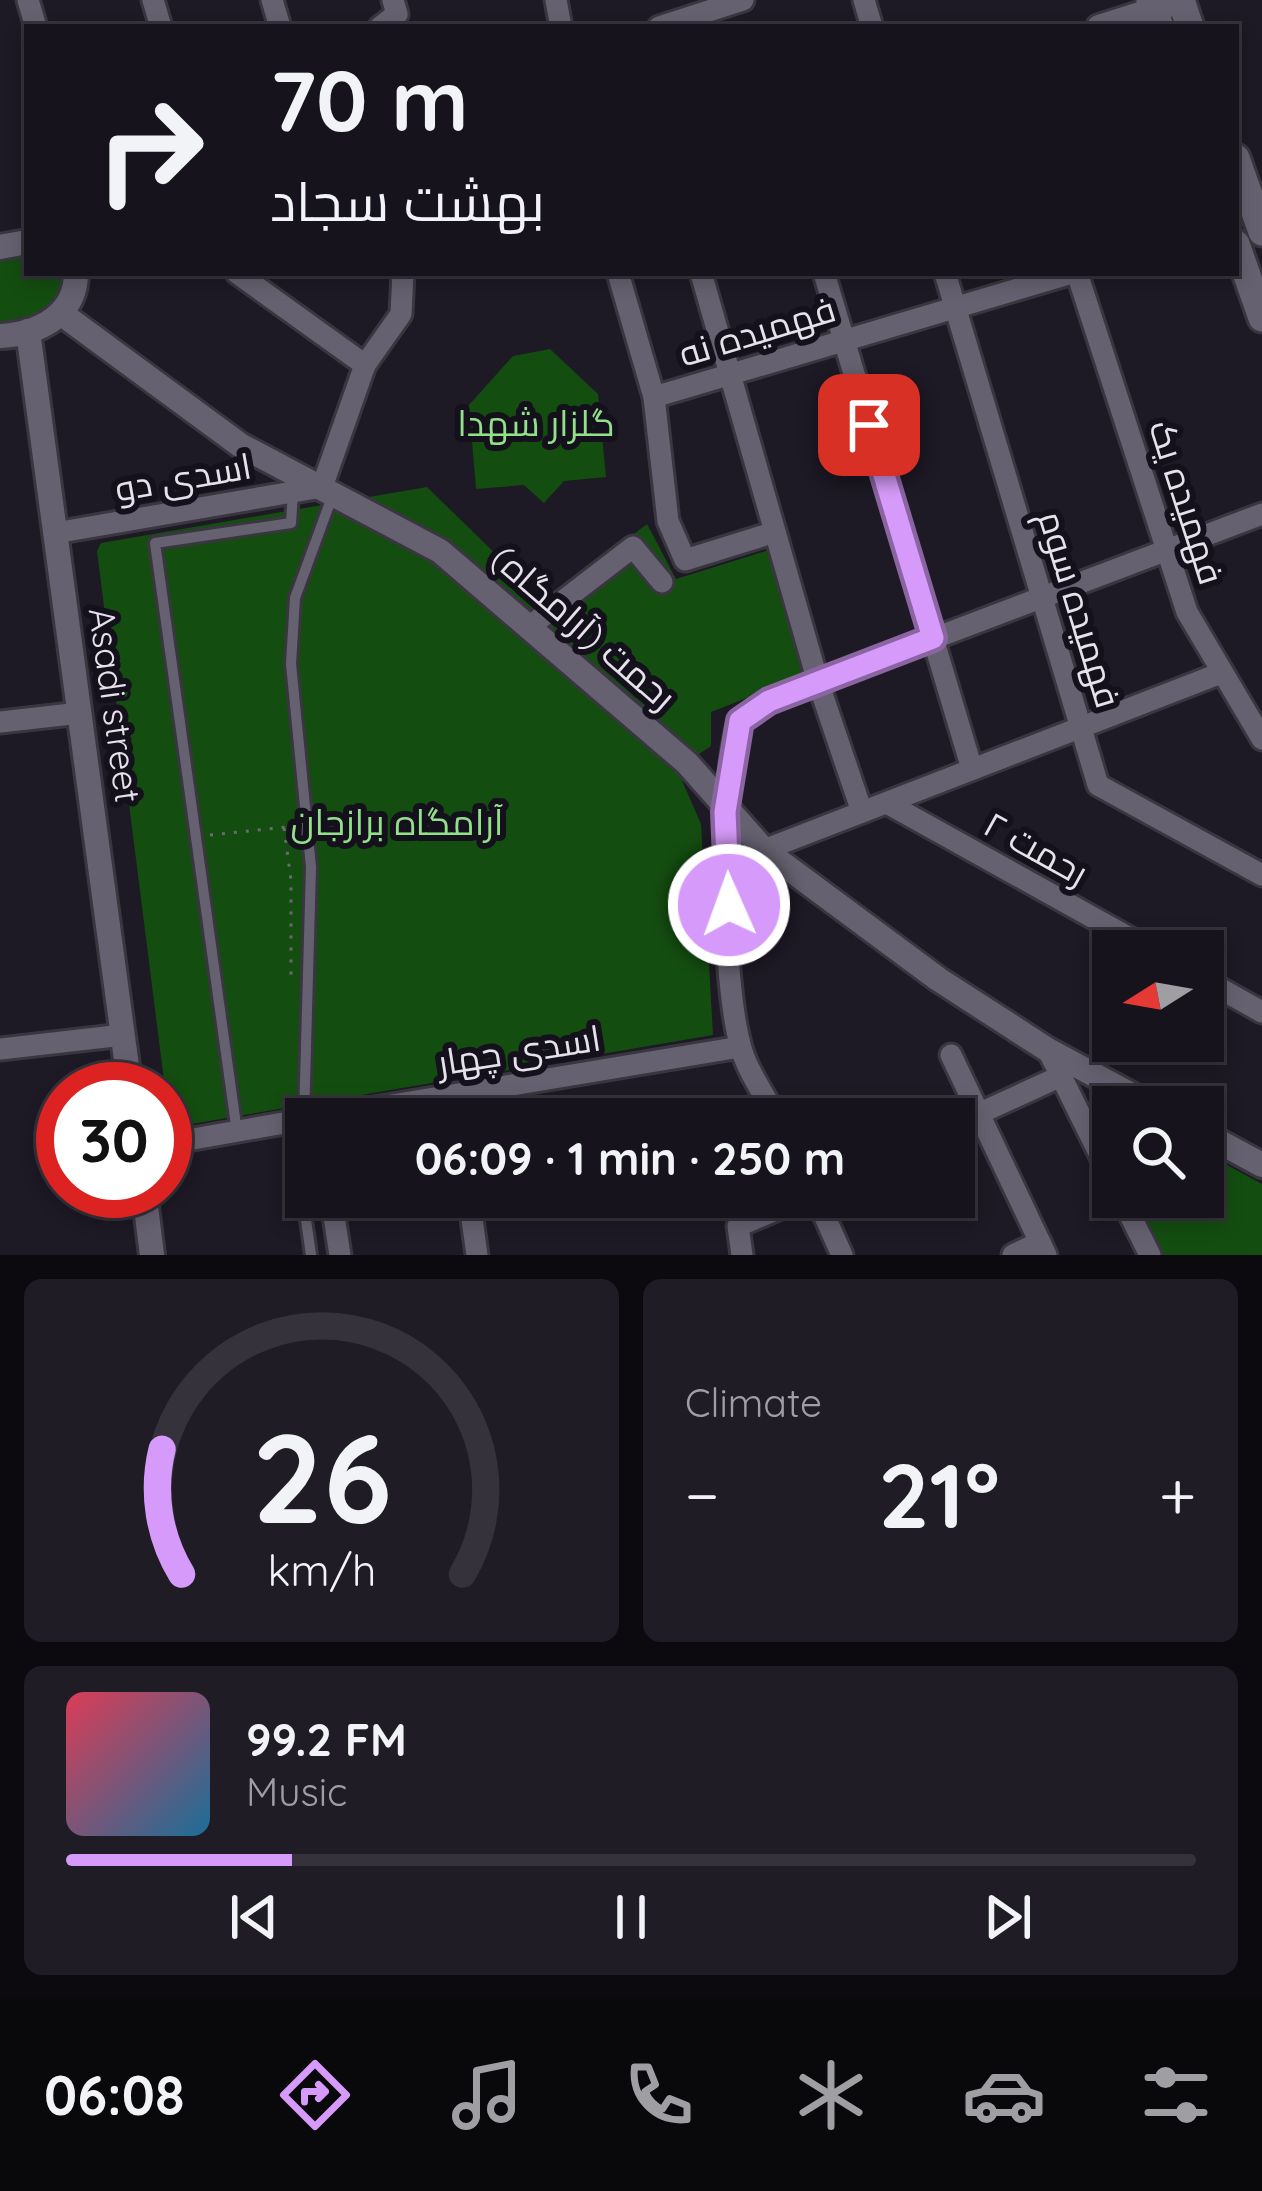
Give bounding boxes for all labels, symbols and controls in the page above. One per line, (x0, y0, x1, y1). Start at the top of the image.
text: 70 m (270, 47, 469, 152)
icon: right (72, 72, 228, 228)
text: بهشت سجاد (270, 167, 545, 235)
street label: فهمیده نه (673, 285, 840, 376)
pin (818, 374, 920, 476)
icon: arrive (836, 392, 902, 458)
park label: گلزار شهدا (457, 400, 615, 445)
street label: فهمیده یک (1140, 414, 1235, 589)
street label: اسدی دو (111, 442, 255, 511)
street label: فهمیده سوم (1026, 505, 1132, 714)
street label: رحمت (آرامگاه) (483, 535, 686, 719)
street label: Asadi street (80, 604, 151, 805)
park label: آرامگاه برازجان (290, 799, 504, 844)
street label: رحمت ۲ (976, 801, 1096, 894)
position arrow (666, 842, 792, 968)
north arrow (1092, 930, 1224, 1062)
map controls (1092, 930, 1224, 1218)
street label: اسدی چهار (432, 1014, 604, 1087)
speed limit sign: 30 (36, 1062, 192, 1218)
button: search (1092, 1086, 1224, 1218)
text: 06:09 · 1 min · 250 m (415, 1130, 845, 1186)
text: Climate (685, 1378, 822, 1427)
text: 26 (251, 1398, 392, 1554)
text: 21° (878, 1438, 1000, 1551)
text: − (685, 1453, 719, 1536)
text: + (1159, 1453, 1196, 1536)
text: km/h (267, 1542, 376, 1596)
text: 99.2 FM (246, 1711, 407, 1767)
text: Music (246, 1767, 347, 1816)
icon: previous (221, 1884, 287, 1950)
icon: pause (598, 1884, 664, 1950)
icon: next (975, 1884, 1041, 1950)
icon: directions (273, 2053, 357, 2137)
icon: music (445, 2053, 529, 2137)
icon: phone (617, 2053, 701, 2137)
icon: climate (789, 2053, 873, 2137)
icon: car (962, 2053, 1046, 2137)
icon: filters (1134, 2053, 1218, 2137)
text: 06:08 (44, 2061, 185, 2129)

